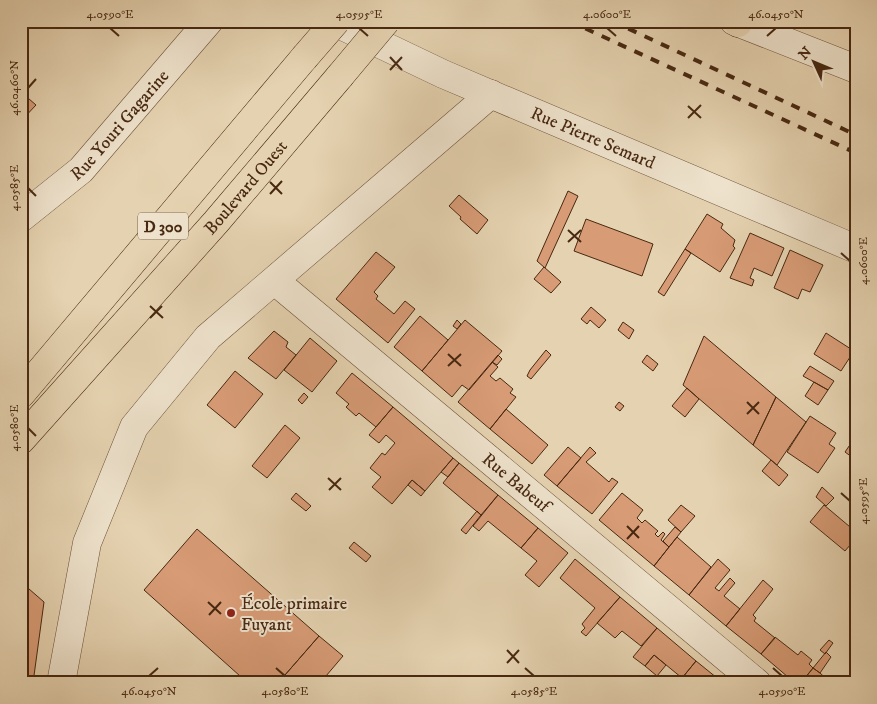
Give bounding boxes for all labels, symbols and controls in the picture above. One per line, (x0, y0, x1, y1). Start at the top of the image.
text: 4.0590°E (86, 7, 134, 22)
text: 4.0595°E (336, 7, 383, 22)
text: 4.0600°E (583, 7, 631, 22)
text: 46.0450°N (748, 7, 804, 22)
north arrow (790, 38, 840, 88)
text: N (795, 43, 816, 64)
text: 46.0460°N (7, 60, 22, 116)
street label: Rue Youri Gagarine (66, 66, 174, 186)
street label: Rue Pierre Semard (527, 102, 658, 175)
street label: Boulevard Ouest (200, 136, 293, 240)
text: 4.0585°E (7, 164, 22, 211)
road number: D 300 (138, 212, 188, 240)
text: 4.0600°E (856, 237, 871, 285)
text: 4.0580°E (7, 404, 22, 452)
street label: Rue Babeuf (477, 448, 556, 519)
text: 4.0595°E (856, 477, 871, 524)
place label: École primaire Fuyant (241, 593, 347, 636)
marker: École primaire Fuyant (225, 607, 237, 619)
text: 46.0450°N (121, 684, 177, 699)
text: 4.0580°E (261, 684, 309, 699)
text: 4.0585°E (511, 684, 558, 699)
text: 4.0590°E (758, 684, 806, 699)

